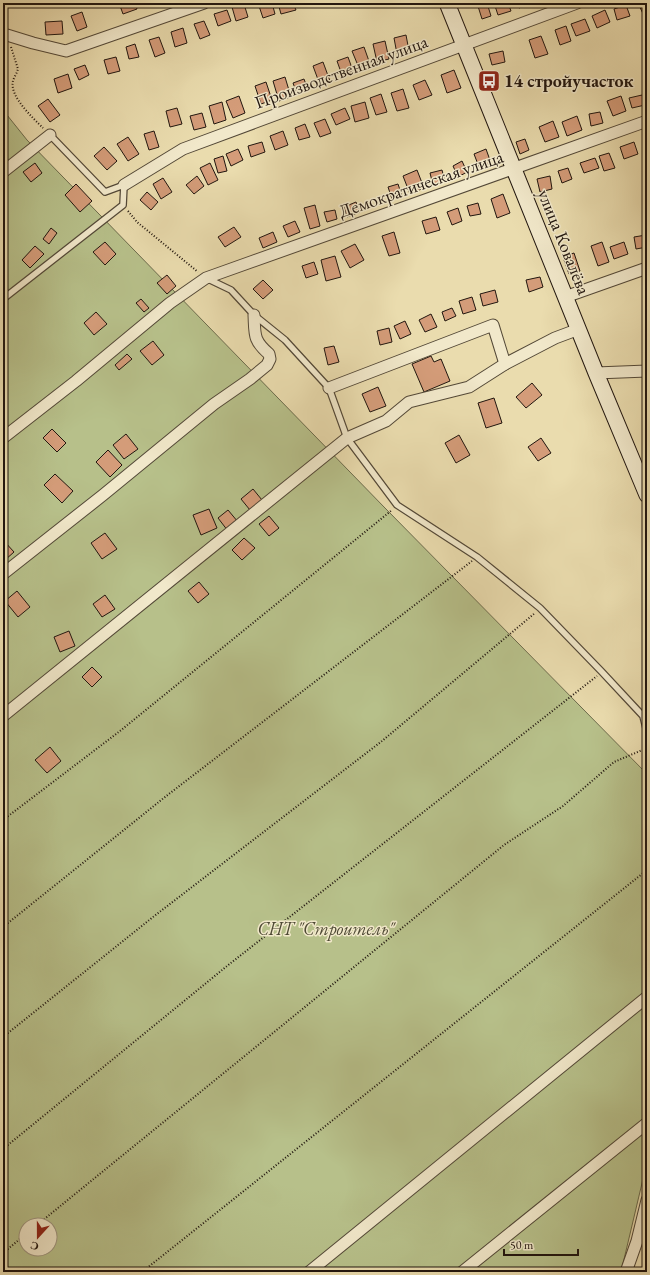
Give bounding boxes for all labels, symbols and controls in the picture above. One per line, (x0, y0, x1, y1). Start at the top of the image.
street label: Производственная улица (251, 29, 431, 114)
bus stop icon: 14 стройучасток (476, 68, 502, 94)
place label: 14 стройучасток (504, 69, 634, 92)
street label: Демократическая улица (335, 144, 507, 223)
street label: улица Ковалёва (533, 186, 596, 299)
park label: СНТ "Строитель" (257, 917, 397, 941)
north arrow (18, 1217, 58, 1257)
scale bar (504, 1231, 578, 1257)
text: 50 m (510, 1237, 534, 1253)
text: С (28, 1238, 41, 1254)

